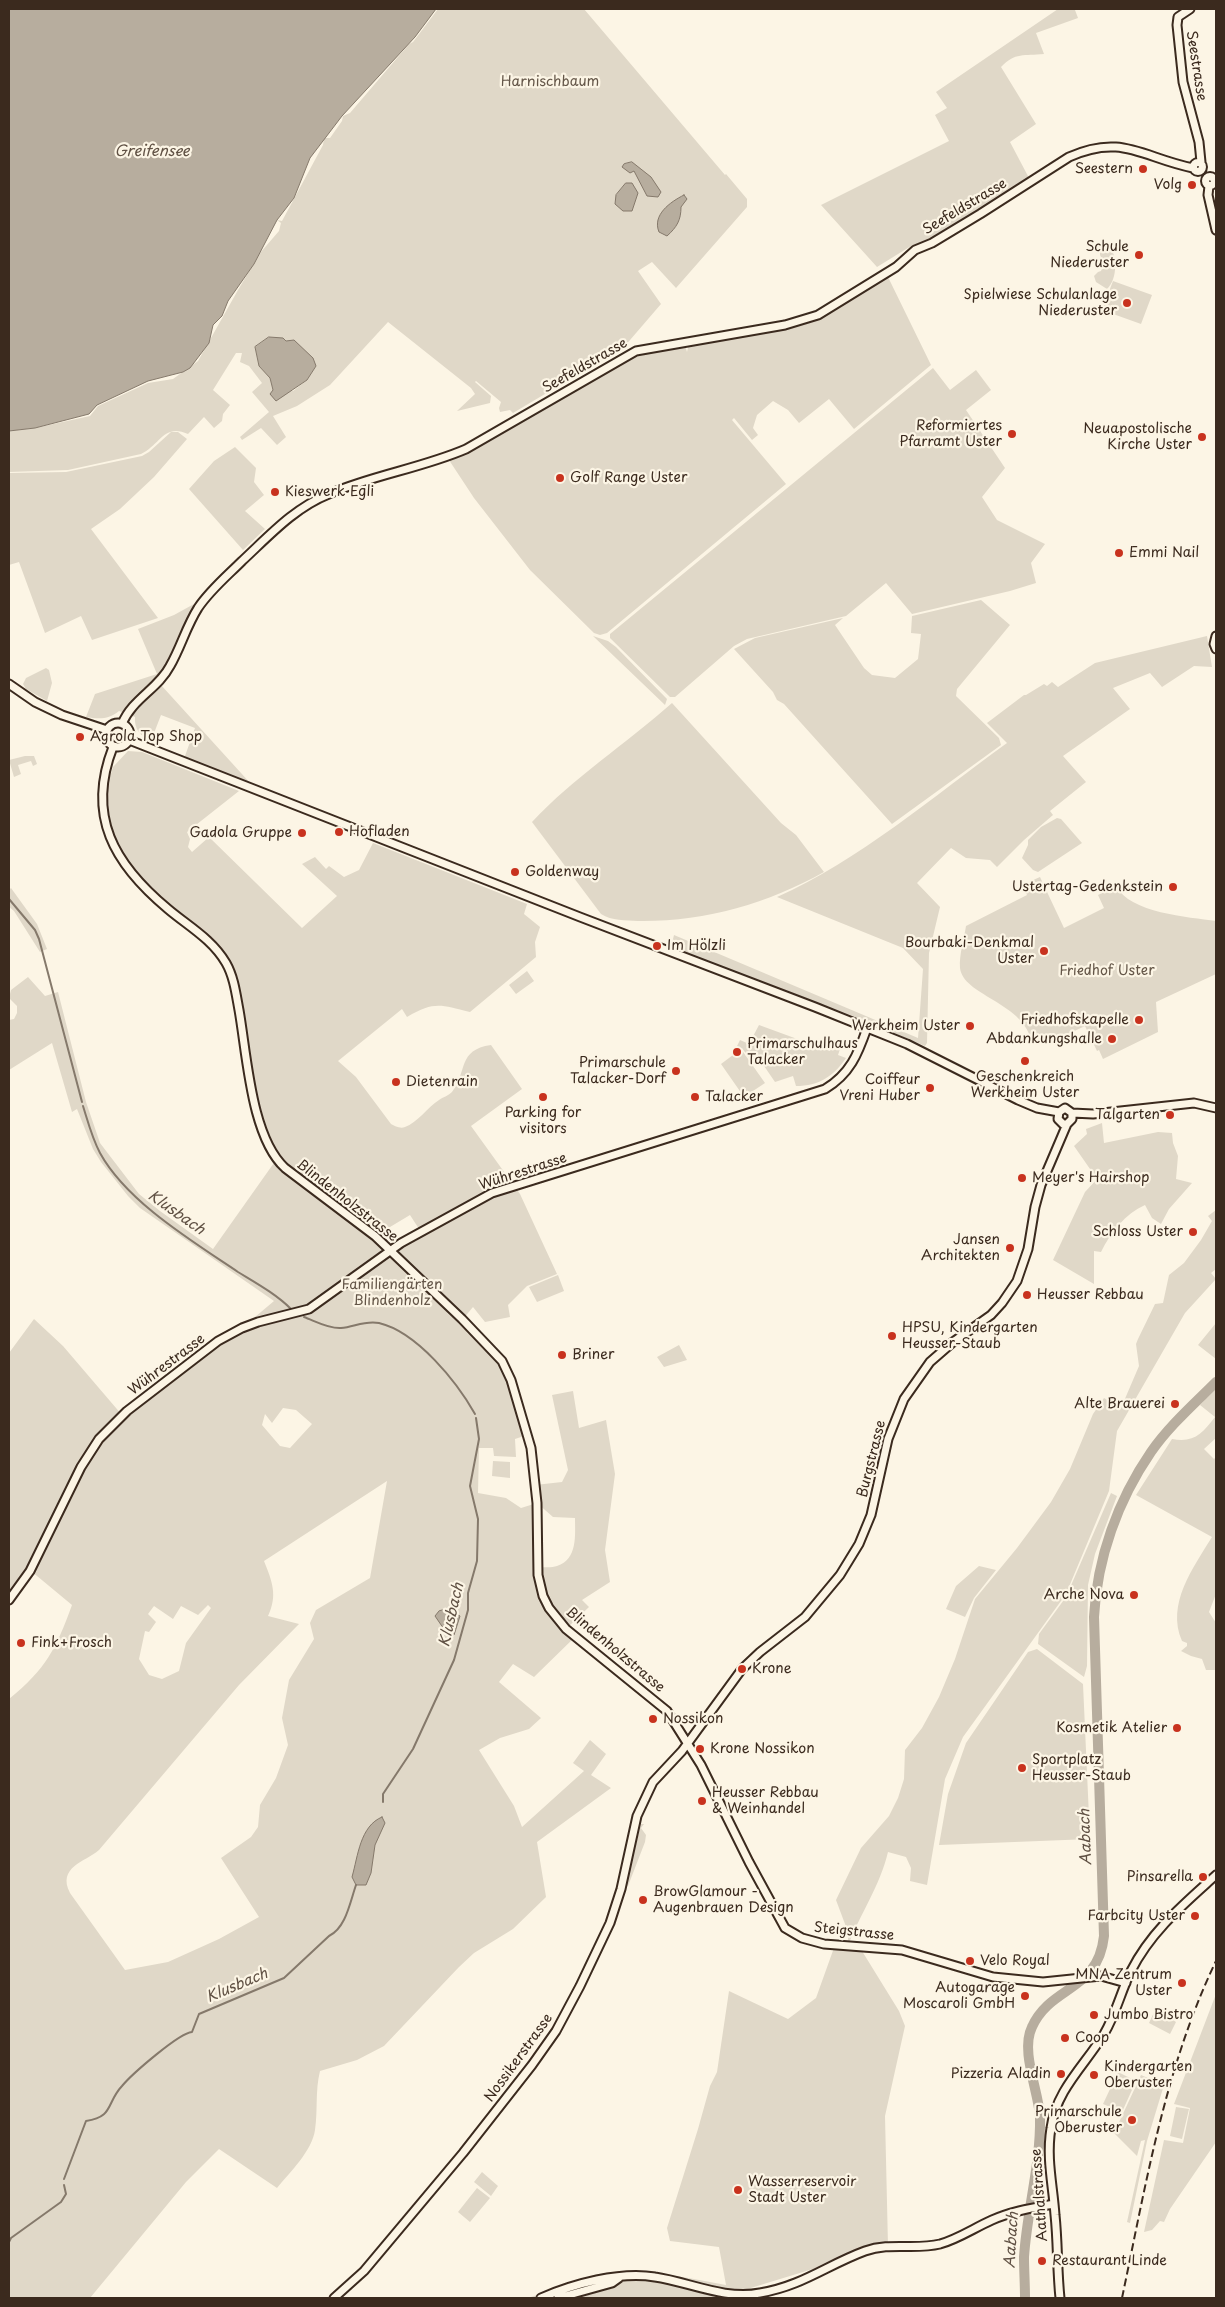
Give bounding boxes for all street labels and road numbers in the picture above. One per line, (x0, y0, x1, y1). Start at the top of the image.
street label: Seestrasse (1182, 30, 1210, 102)
street label: Seefeldstrasse (920, 175, 1010, 239)
street label: Seefeldstrasse (540, 335, 630, 397)
street label: Wührestrasse (477, 1150, 569, 1194)
street label: Blindenholzstrasse (293, 1156, 401, 1246)
street label: Wührestrasse (125, 1331, 209, 1399)
street label: Burgstrasse (854, 1419, 890, 1499)
street label: Blindenholzstrasse (562, 1604, 668, 1696)
street label: Steigstrasse (813, 1919, 895, 1945)
street label: Nossikerstrasse (481, 2011, 557, 2105)
street label: Aathalstrasse (1028, 2148, 1052, 2242)

